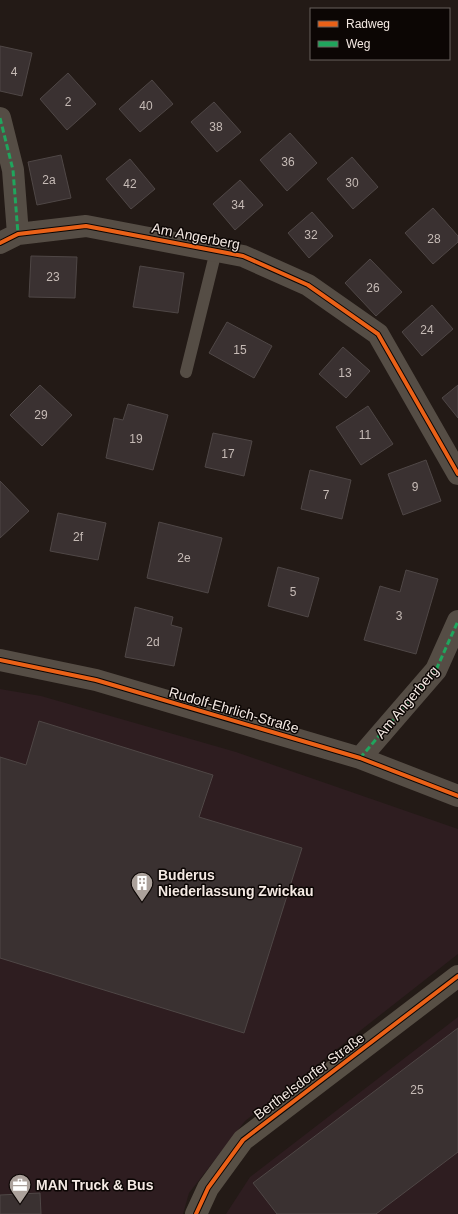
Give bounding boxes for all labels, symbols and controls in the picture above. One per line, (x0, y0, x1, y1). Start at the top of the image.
legend (310, 8, 450, 60)
text: Radweg (346, 17, 390, 31)
text: Weg (346, 37, 370, 51)
house number: 4 (11, 65, 18, 79)
house number: 2 (65, 95, 72, 109)
house number: 40 (139, 99, 153, 113)
house number: 38 (209, 120, 223, 134)
house number: 36 (281, 155, 295, 169)
house number: 2a (42, 173, 56, 187)
house number: 30 (345, 176, 359, 190)
house number: 42 (123, 177, 137, 191)
house number: 34 (231, 198, 245, 212)
street label: Am Angerberg (151, 220, 241, 252)
house number: 32 (304, 228, 318, 242)
house number: 28 (427, 232, 441, 246)
house number: 23 (46, 270, 60, 284)
house number: 26 (366, 281, 380, 295)
house number: 24 (420, 323, 434, 337)
house number: 15 (233, 343, 247, 357)
house number: 13 (338, 366, 352, 380)
house number: 29 (34, 408, 48, 422)
house number: 11 (359, 428, 372, 442)
house number: 19 (129, 432, 143, 446)
house number: 17 (221, 447, 235, 461)
house number: 9 (412, 480, 419, 494)
house number: 7 (323, 488, 330, 502)
house number: 2f (73, 530, 84, 544)
house number: 2e (177, 551, 191, 565)
house number: 5 (290, 585, 297, 599)
house number: 3 (396, 609, 403, 623)
house number: 2d (146, 635, 160, 649)
street label: Am Angerberg (372, 663, 442, 741)
street label: Rudolf-Ehrlich-Straße (167, 684, 301, 736)
place label: Buderus Niederlassung Zwickau (158, 867, 314, 899)
building icon: Buderus Niederlassung Zwickau (129, 870, 155, 903)
street label: Berthelsdorfer Straße (251, 1029, 367, 1123)
house number: 25 (410, 1083, 424, 1097)
office icon: MAN Truck & Bus (7, 1172, 33, 1205)
place label: MAN Truck & Bus (36, 1177, 154, 1193)

